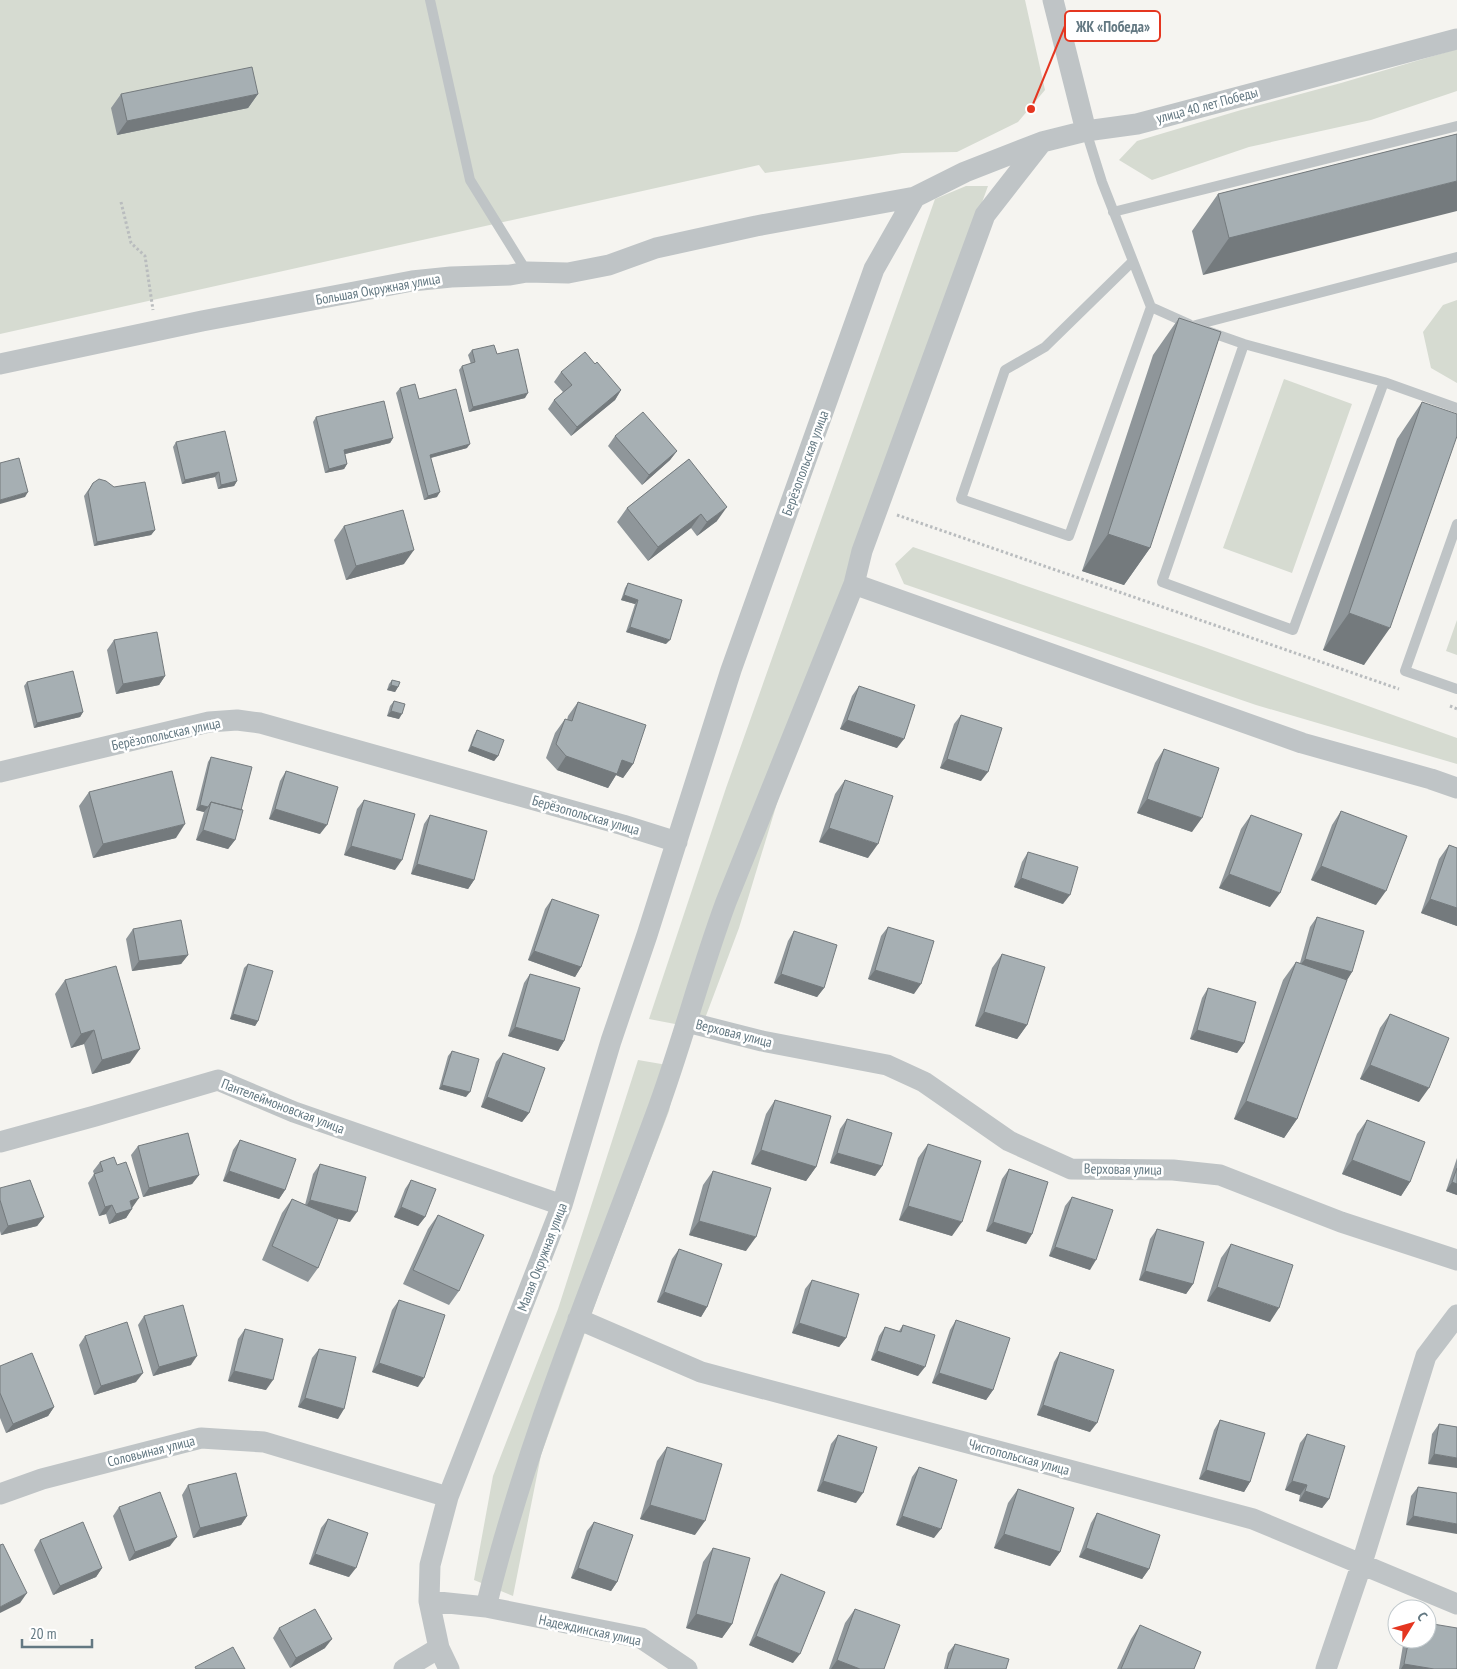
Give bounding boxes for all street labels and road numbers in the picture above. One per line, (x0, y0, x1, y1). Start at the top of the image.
street label: улица 40 лет Победы (1154, 83, 1260, 127)
street label: Большая Окружная улица (314, 269, 442, 309)
street label: Берёзопольская улица (778, 408, 832, 518)
street label: Берёзопольская улица (110, 714, 222, 754)
street label: Берёзопольская улица (530, 791, 642, 839)
street label: Верховая улица (694, 1015, 774, 1051)
street label: Пантелеймоновская улица (219, 1074, 347, 1138)
street label: Верховая улица (1084, 1159, 1162, 1179)
street label: Малая Окружная улица (513, 1200, 571, 1314)
street label: Соловьиная улица (105, 1431, 197, 1471)
street label: Чистопольская улица (966, 1435, 1072, 1479)
street label: Надеждинская улица (537, 1610, 643, 1650)

